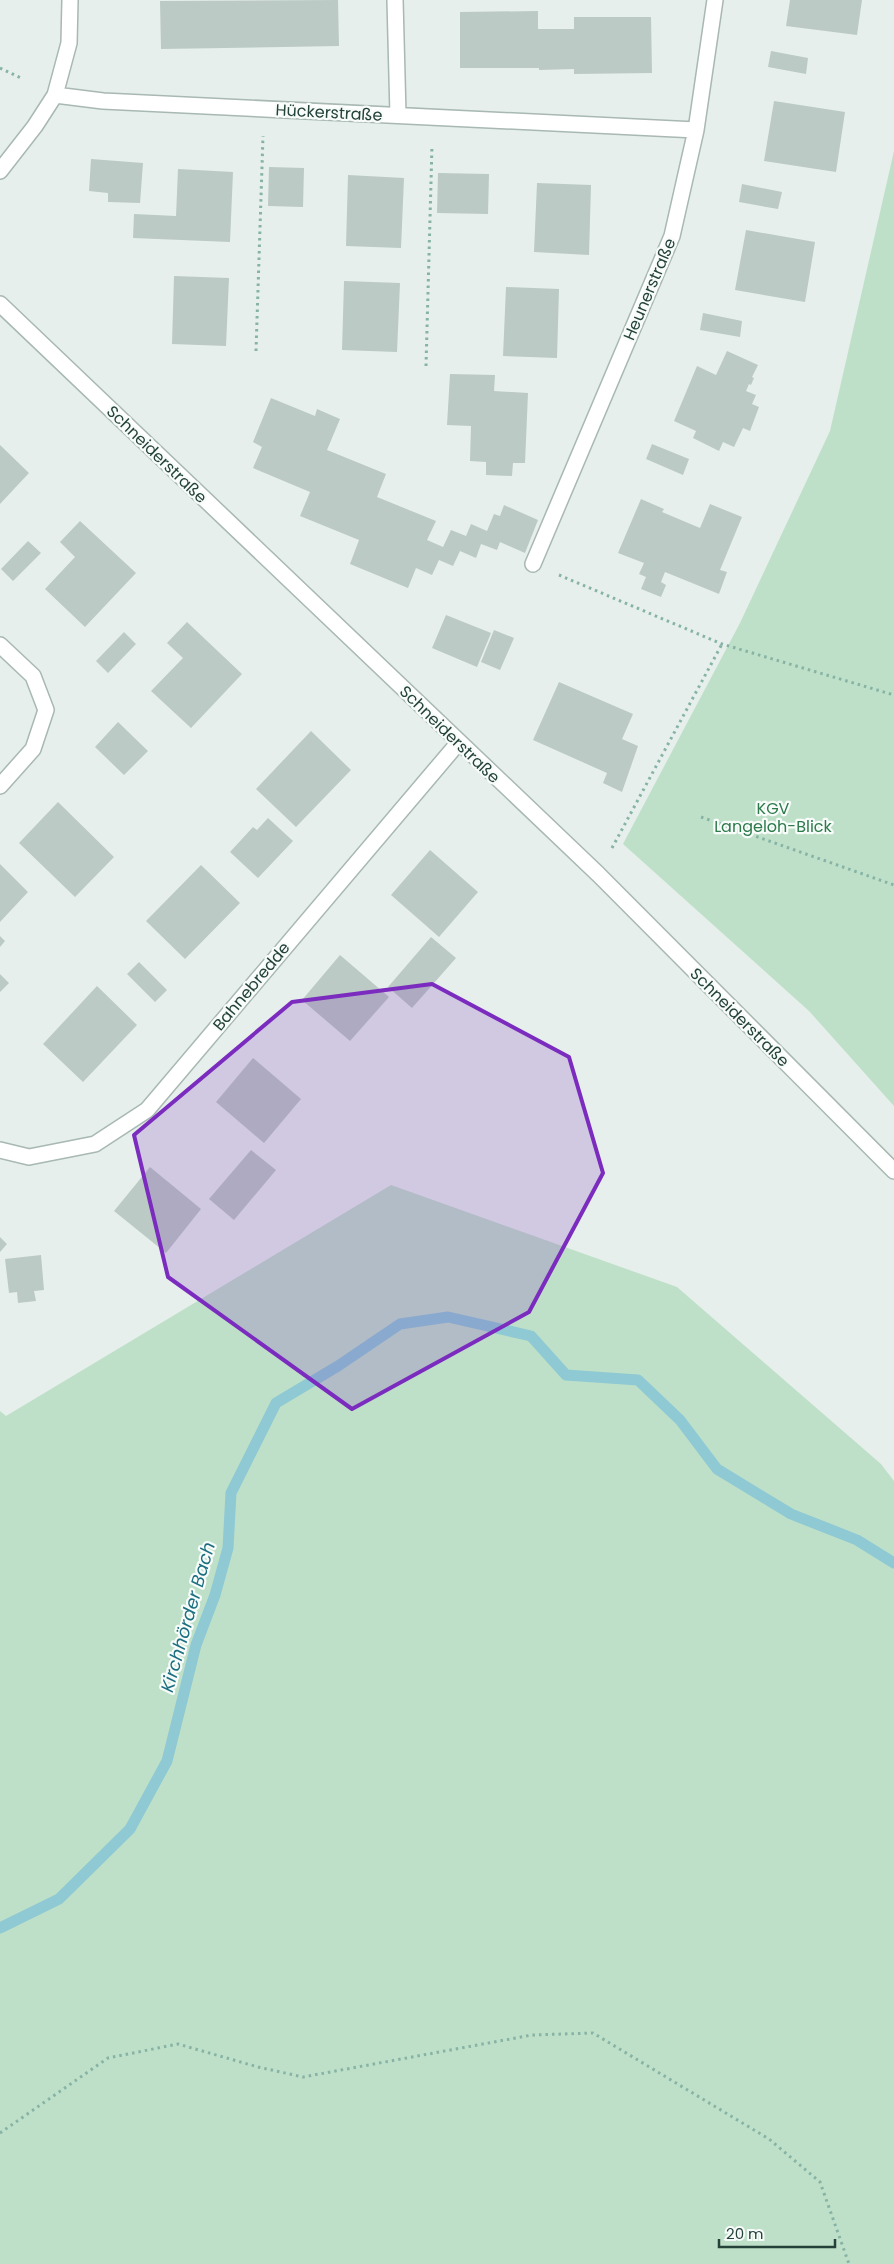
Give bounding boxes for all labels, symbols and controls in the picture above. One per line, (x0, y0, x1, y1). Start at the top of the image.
street label: Hückerstraße (275, 98, 383, 127)
street label: Heunerstraße (618, 234, 681, 344)
street label: Schneiderstraße (101, 400, 212, 509)
street label: Schneiderstraße (394, 680, 505, 789)
park label: KGV Langeloh-Blick (714, 797, 833, 838)
street label: Bahnebredde (207, 937, 295, 1036)
street label: Schneiderstraße (685, 963, 794, 1072)
water label: Kirchhörder Bach (154, 1539, 221, 1695)
scale bar (719, 2216, 835, 2248)
text: 20 m (726, 2223, 764, 2244)

